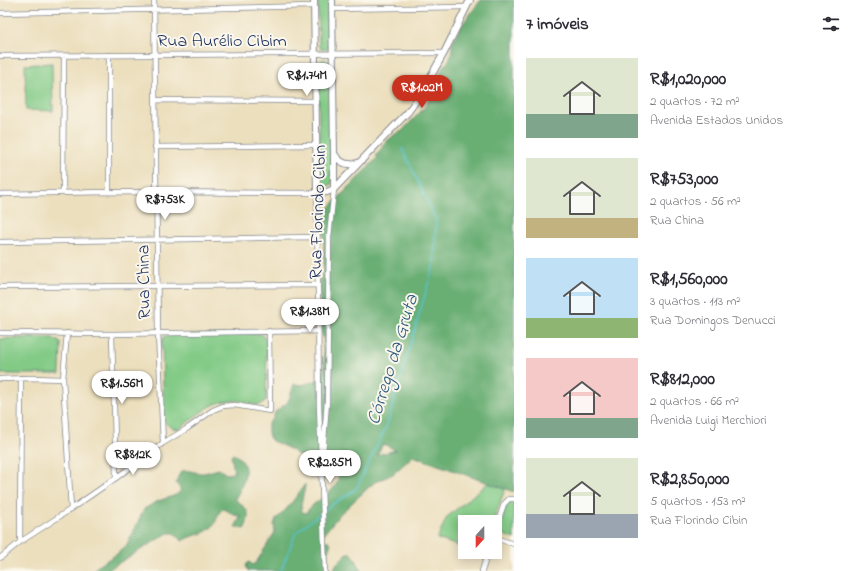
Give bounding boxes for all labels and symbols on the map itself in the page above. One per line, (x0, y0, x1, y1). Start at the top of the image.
street label: Rua Aurélio Cibim (157, 29, 287, 55)
pin: R$1.74M (270, 63, 344, 97)
pin: R$1.02M (385, 75, 459, 109)
street label: Rua Florindo Cibin (304, 144, 334, 280)
pin: R$753K (132, 187, 198, 221)
street label: Rua China (131, 244, 159, 320)
water label: Córrego da Gruta (361, 291, 427, 428)
pin: R$1.38M (273, 299, 347, 333)
pin: R$1.56M (85, 371, 159, 405)
pin: R$812K (100, 442, 166, 476)
pin: R$2.85M (293, 450, 367, 484)
north arrow (458, 515, 502, 559)

